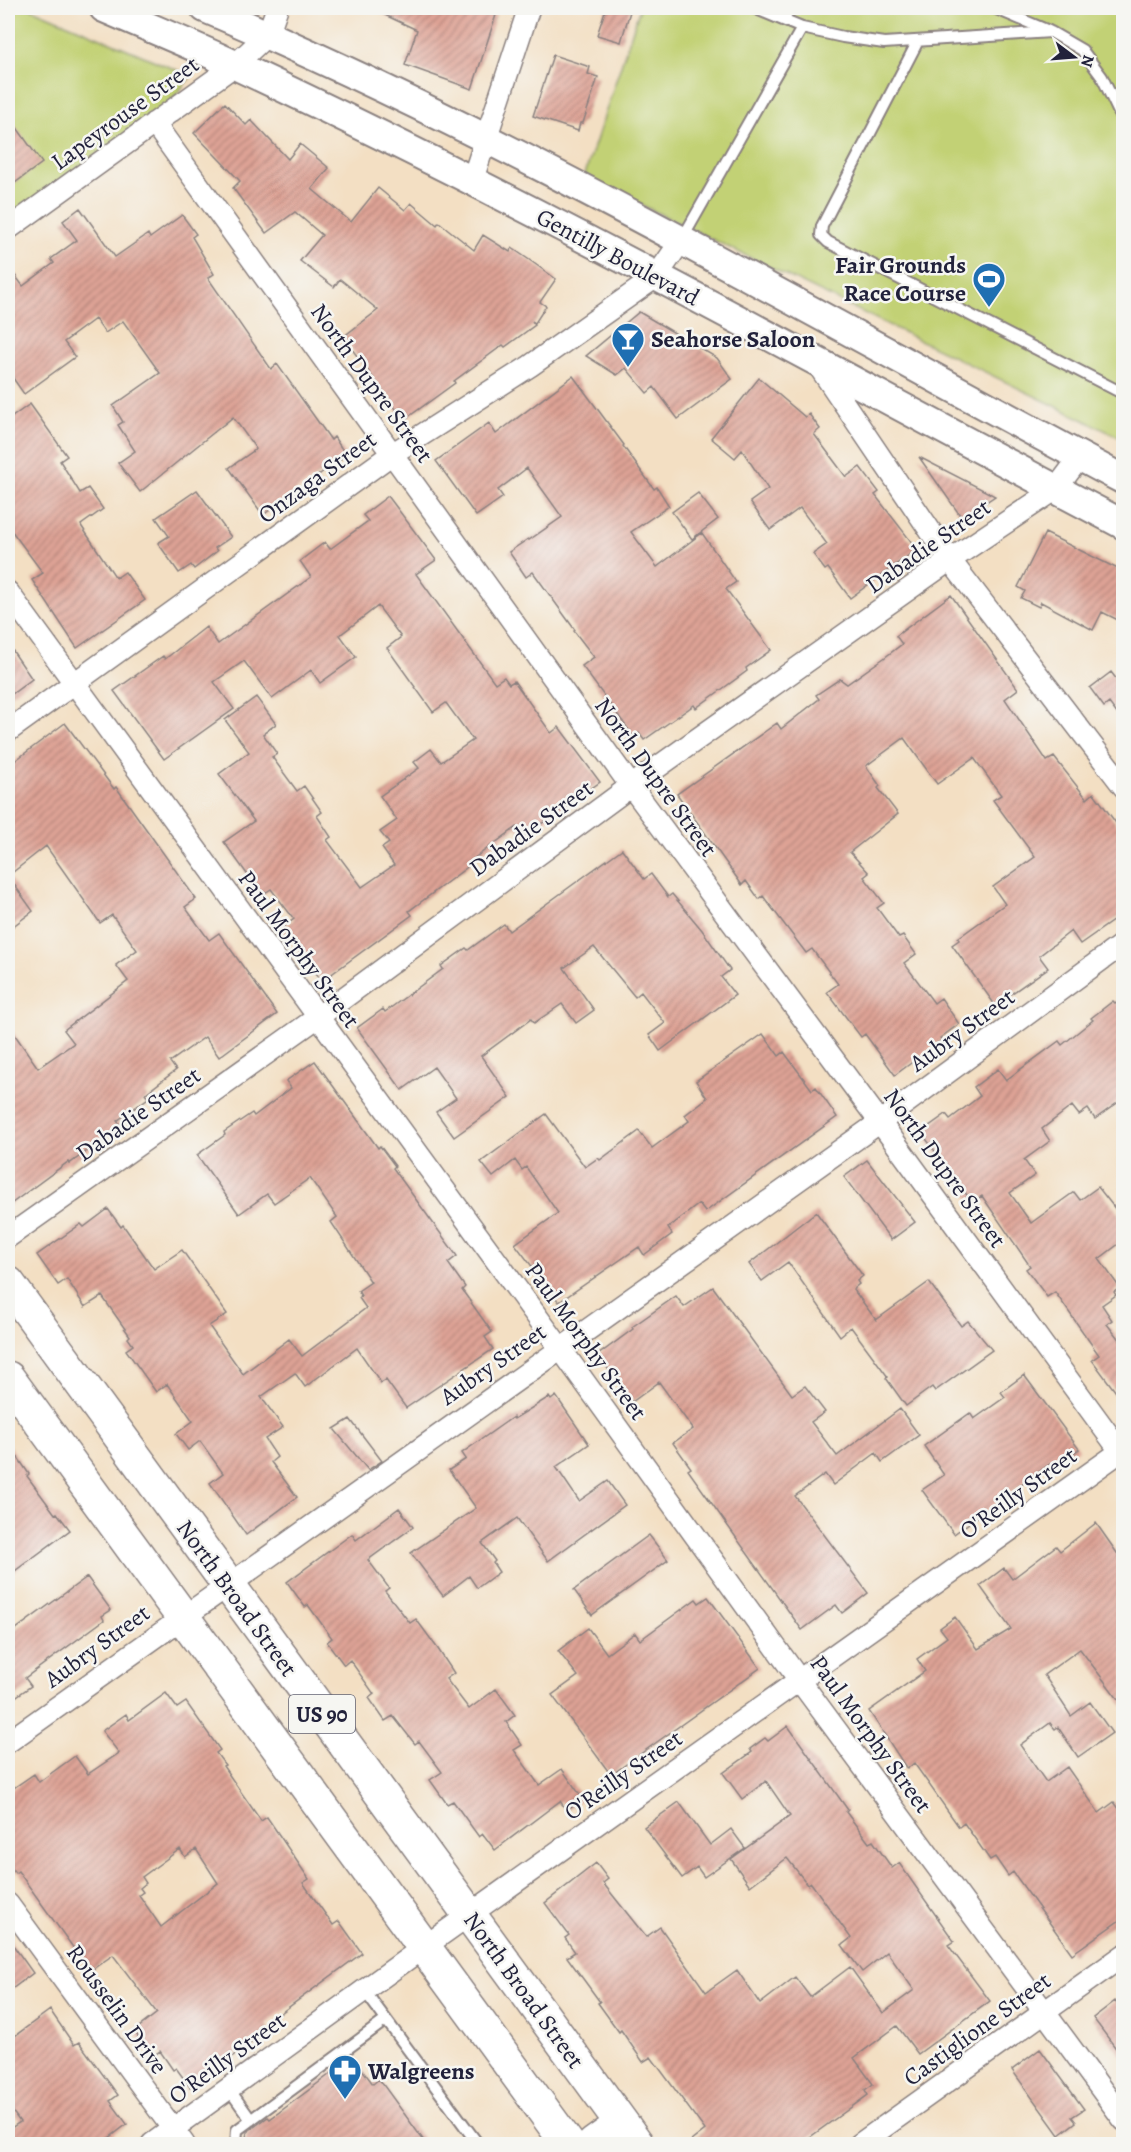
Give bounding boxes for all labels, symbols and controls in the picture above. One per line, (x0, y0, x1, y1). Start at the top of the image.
north arrow (1044, 27, 1104, 87)
street label: Lapeyrouse Street (45, 48, 205, 178)
text: N (1075, 52, 1100, 70)
street label: Gentilly Boulevard (531, 201, 705, 313)
place label: Fair Grounds Race Course (835, 249, 966, 309)
sports icon: Fair Grounds Race Course (971, 261, 1007, 308)
street label: North Dupre Street (303, 297, 441, 469)
bar icon: Seahorse Saloon (610, 321, 646, 368)
place label: Seahorse Saloon (651, 323, 816, 355)
street label: Onzaga Street (252, 423, 383, 531)
street label: Dabadie Street (859, 491, 997, 601)
street label: North Dupre Street (587, 691, 725, 863)
street label: Dabadie Street (463, 772, 599, 884)
street label: Paul Morphy Street (231, 864, 367, 1035)
street label: Aubry Street (902, 981, 1021, 1080)
street label: Dabadie Street (69, 1059, 207, 1169)
street label: North Dupre Street (876, 1082, 1014, 1254)
street label: Paul Morphy Street (518, 1256, 654, 1427)
street label: Aubry Street (433, 1316, 553, 1413)
street label: O'Reilly Street (953, 1440, 1083, 1546)
street label: North Broad Street (169, 1513, 305, 1683)
street label: Aubry Street (37, 1597, 156, 1696)
street label: Paul Morphy Street (803, 1649, 939, 1820)
road number: US 90 (289, 1695, 355, 1733)
street label: O'Reilly Street (557, 1722, 689, 1828)
street label: North Broad Street (456, 1905, 592, 2075)
street label: Rousselin Drive (59, 1938, 175, 2080)
street label: Castiglione Street (897, 1965, 1057, 2093)
street label: O'Reilly Street (162, 2005, 292, 2111)
pharmacy icon: Walgreens (327, 2053, 363, 2100)
place label: Walgreens (367, 2055, 475, 2087)

